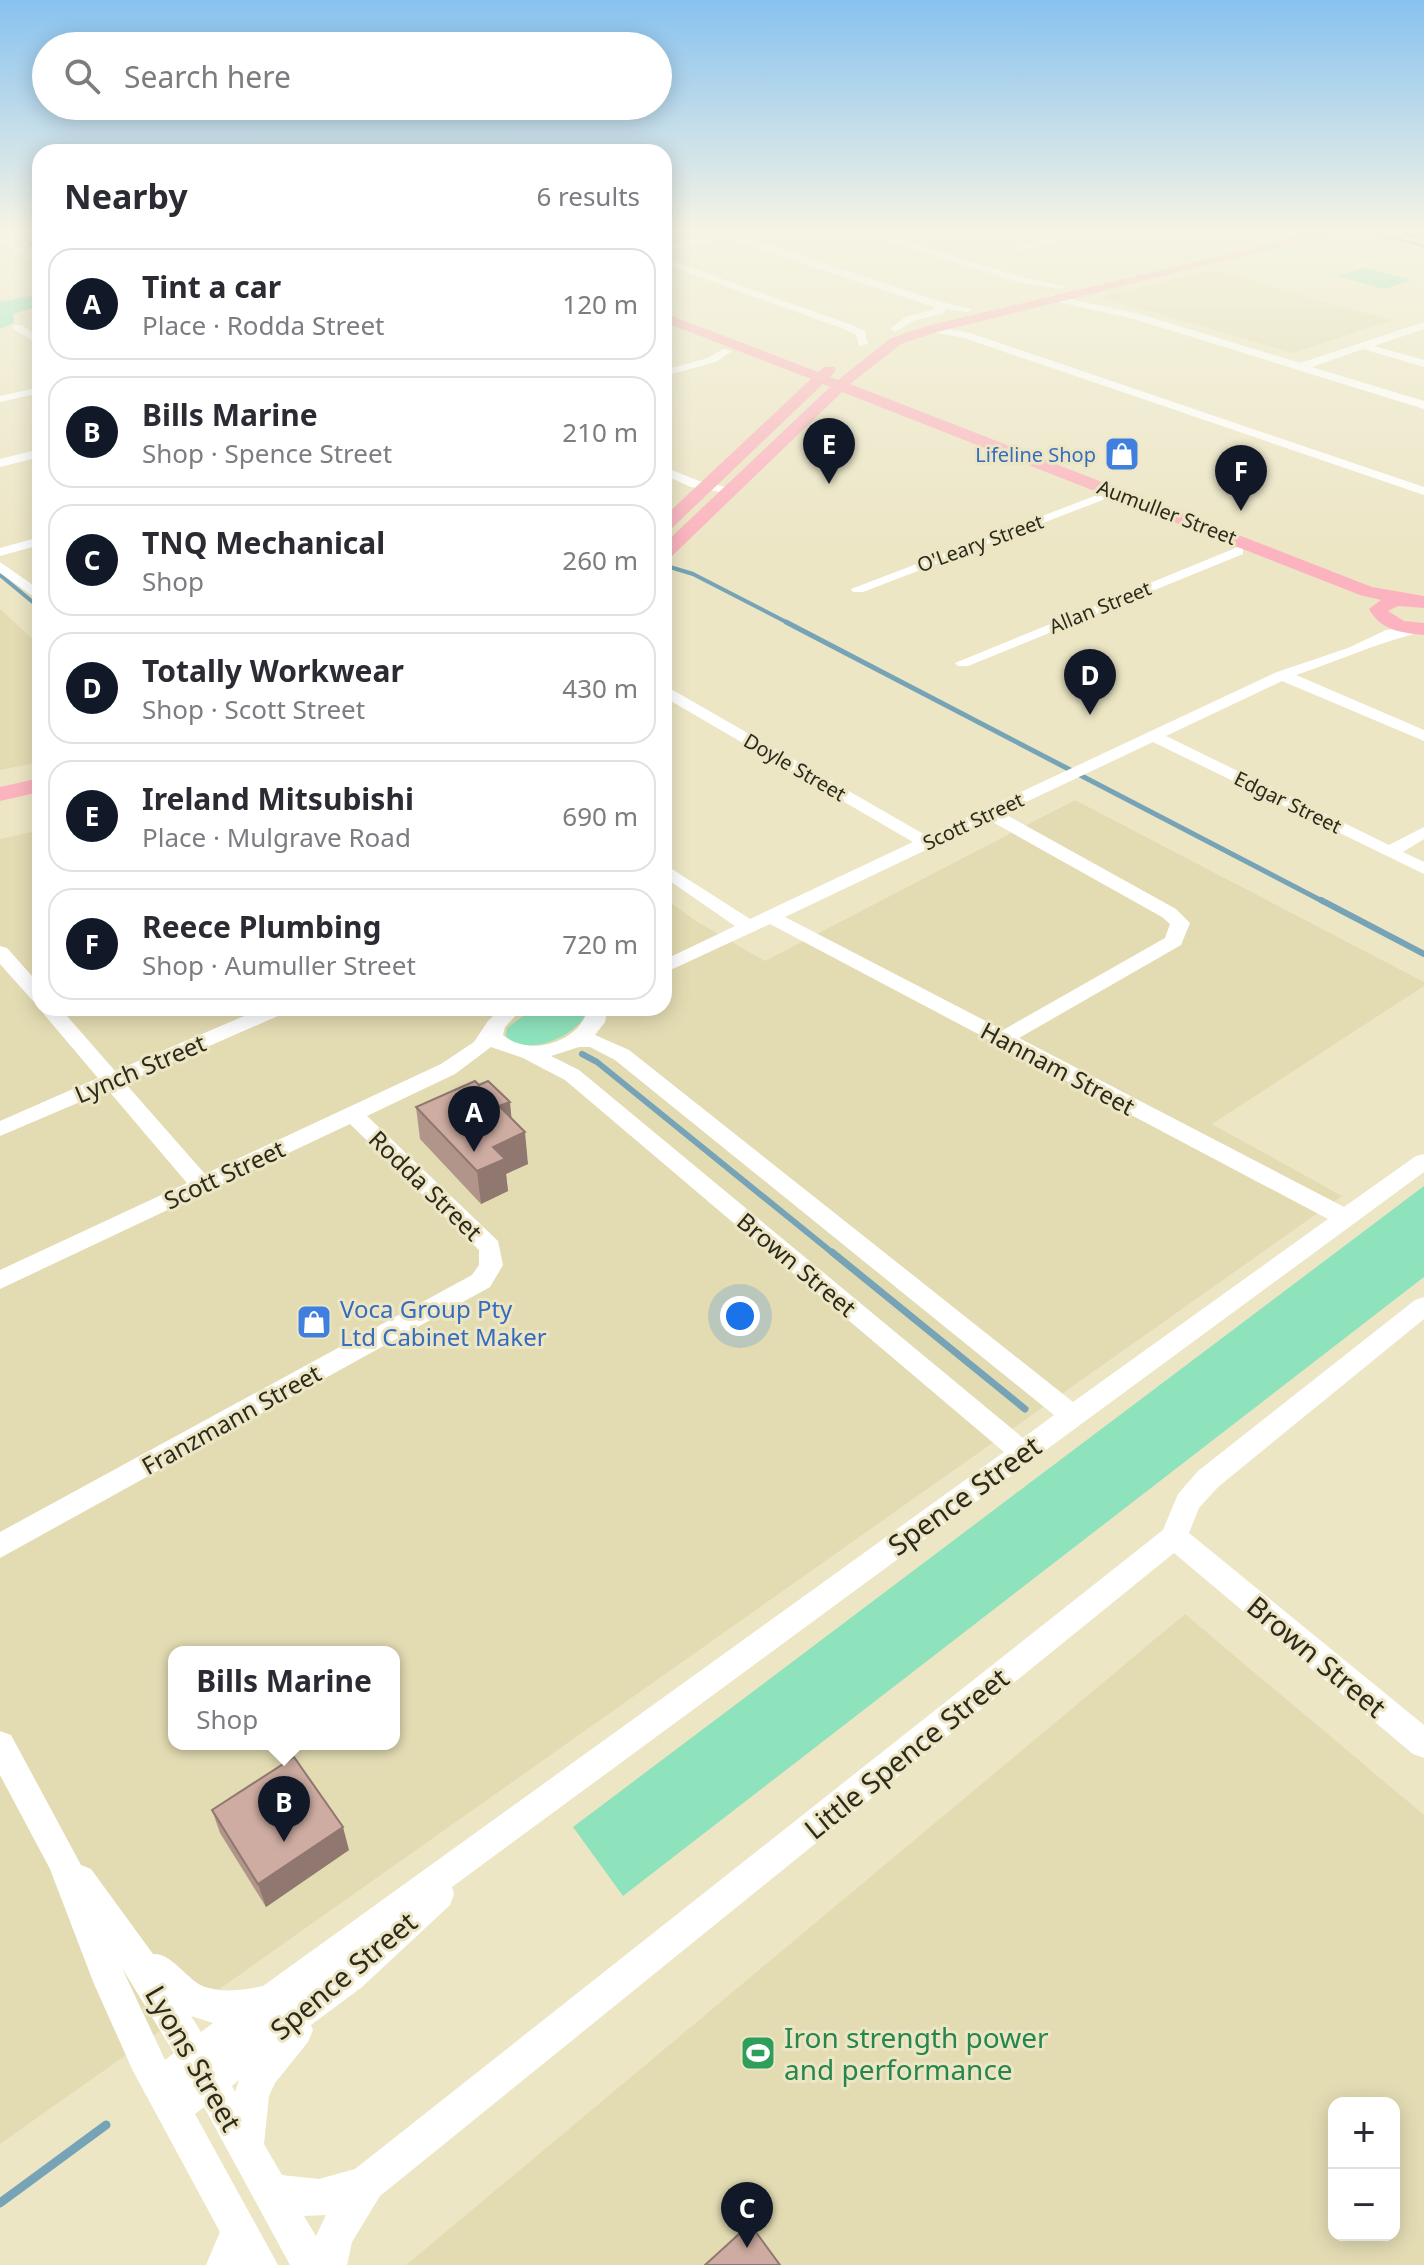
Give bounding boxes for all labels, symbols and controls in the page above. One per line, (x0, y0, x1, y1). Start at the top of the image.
search box (32, 32, 672, 120)
icon: search (60, 54, 104, 98)
text: Search here (124, 56, 291, 97)
text: Nearby (64, 173, 188, 219)
text: 6 results (536, 178, 640, 214)
text: Tint a car (142, 266, 281, 307)
text: A (83, 286, 101, 322)
text: 120 m (562, 286, 638, 322)
text: Place · Rodda Street (142, 307, 384, 343)
text: Bills Marine (142, 394, 318, 435)
text: B (83, 414, 101, 450)
text: 210 m (562, 414, 638, 450)
pin: E (803, 418, 855, 484)
text: Shop · Spence Street (142, 435, 392, 471)
shop icon: Lifeline Shop (1103, 435, 1141, 473)
place label: Lifeline Shop (975, 441, 1096, 468)
pin: F (1215, 445, 1267, 511)
street label: Aumuller Street (1093, 473, 1241, 551)
street label: O'Leary Street (913, 508, 1047, 578)
text: TNQ Mechanical (142, 522, 385, 563)
text: C (84, 542, 100, 578)
text: 260 m (562, 542, 638, 578)
text: Shop (142, 563, 204, 599)
street label: Allan Street (1045, 574, 1155, 640)
pin: D (1064, 649, 1116, 715)
text: Totally Workwear (142, 650, 404, 691)
text: D (82, 670, 102, 706)
text: 430 m (562, 670, 638, 706)
text: Shop · Scott Street (142, 691, 365, 727)
street label: Doyle Street (739, 727, 851, 807)
street label: Edgar Street (1230, 764, 1346, 840)
text: Ireland Mitsubishi (142, 778, 414, 819)
street label: Scott Street (918, 786, 1028, 856)
text: E (85, 798, 99, 834)
text: 690 m (562, 798, 638, 834)
text: Place · Mulgrave Road (142, 819, 411, 855)
text: Reece Plumbing (142, 906, 381, 947)
text: F (85, 926, 99, 962)
text: 720 m (562, 926, 638, 962)
text: Shop · Aumuller Street (142, 947, 416, 983)
street label: Hannam Street (975, 1014, 1141, 1123)
street label: Lynch Street (69, 1025, 211, 1110)
pin: A (448, 1086, 500, 1152)
street label: Rodda Street (362, 1123, 490, 1248)
street label: Scott Street (158, 1131, 290, 1216)
street label: Brown Street (730, 1204, 864, 1324)
place label: Voca Group Pty Ltd Cabinet Maker (340, 1292, 547, 1353)
your location (720, 1296, 760, 1336)
shop icon: Voca Group Pty Ltd Cabinet Maker (295, 1303, 333, 1341)
street label: Franzmann Street (135, 1356, 327, 1482)
street label: Spence Street (880, 1427, 1048, 1563)
street label: Brown Street (1240, 1587, 1394, 1725)
popup (168, 1646, 400, 1750)
street label: Little Spence Street (796, 1659, 1016, 1847)
text: Bills Marine (196, 1660, 372, 1701)
text: Shop (196, 1701, 258, 1737)
pin: B (258, 1776, 310, 1842)
street label: Spence Street (262, 1902, 424, 2048)
street label: Lyons Street (137, 1978, 251, 2138)
place label: Iron strength power and performance (784, 2018, 1049, 2088)
sports icon: Iron strength power and performance (739, 2034, 777, 2072)
map controls (1328, 2097, 1400, 2241)
button: + (1328, 2097, 1400, 2169)
button: − (1328, 2169, 1400, 2241)
pin: C (721, 2182, 773, 2248)

